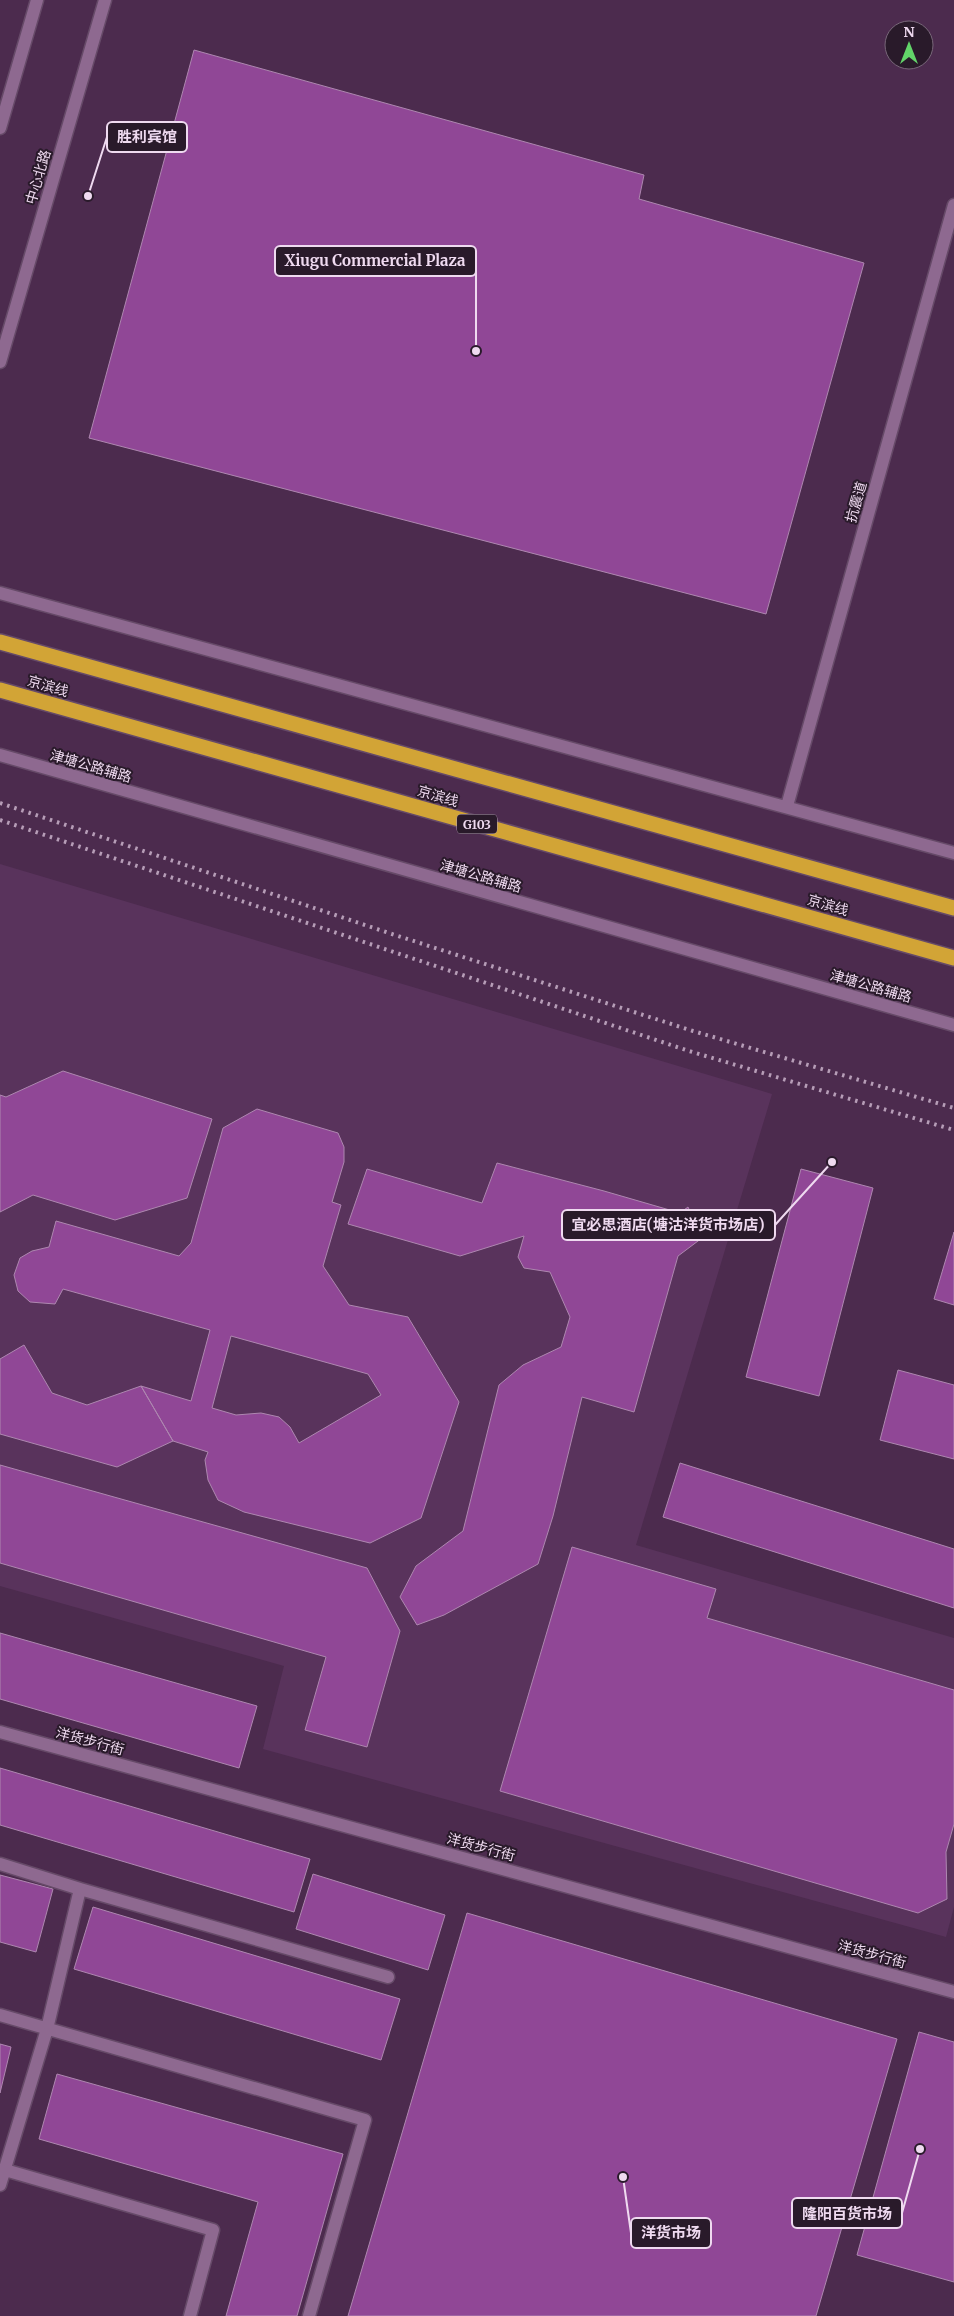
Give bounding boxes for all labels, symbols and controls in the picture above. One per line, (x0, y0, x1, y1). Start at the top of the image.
north arrow (884, 20, 934, 70)
text: N (903, 23, 915, 41)
callout: 胜利宾馆 (107, 122, 187, 152)
text: 胜利宾馆 (117, 127, 177, 146)
street label: 中心北路 (22, 148, 54, 206)
callout: Xiugu Commercial Plaza (275, 246, 476, 276)
text: Xiugu Commercial Plaza (285, 251, 466, 270)
street label: 抗震道 (842, 479, 870, 525)
street label: 京滨线 (25, 672, 71, 700)
street label: 津塘公路辅路 (48, 746, 134, 786)
street label: 京滨线 (415, 782, 461, 810)
road number: G103 (457, 814, 497, 834)
street label: 津塘公路辅路 (438, 856, 524, 896)
street label: 京滨线 (805, 891, 851, 919)
street label: 津塘公路辅路 (828, 966, 914, 1006)
callout: 宜必思酒店(塘沽洋货市场店) (562, 1210, 775, 1240)
text: 宜必思酒店(塘沽洋货市场店) (571, 1215, 765, 1234)
street label: 洋货步行街 (54, 1723, 126, 1759)
street label: 洋货步行街 (445, 1829, 517, 1865)
street label: 洋货步行街 (836, 1936, 908, 1972)
callout: 隆阳百货市场 (792, 2198, 902, 2228)
text: 隆阳百货市场 (802, 2204, 892, 2223)
callout: 洋货市场 (631, 2218, 711, 2248)
text: 洋货市场 (641, 2223, 701, 2242)

